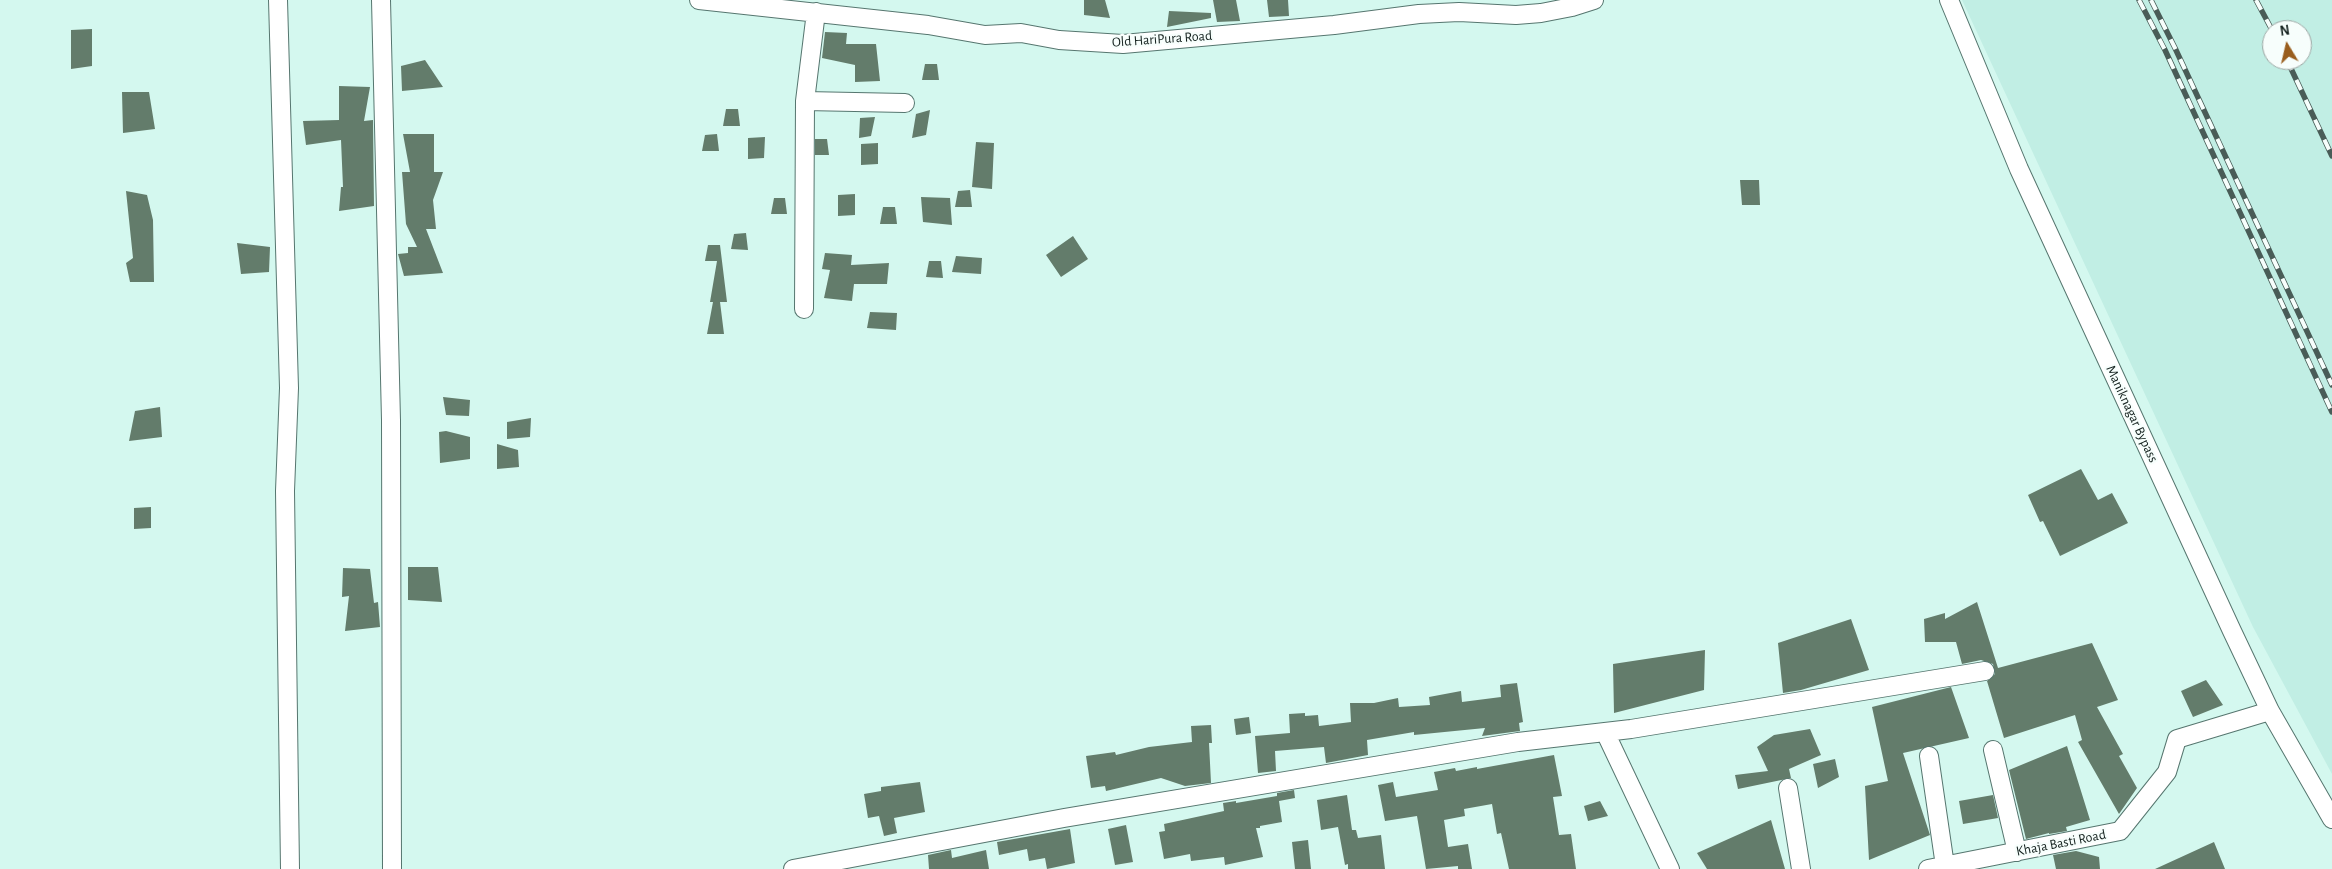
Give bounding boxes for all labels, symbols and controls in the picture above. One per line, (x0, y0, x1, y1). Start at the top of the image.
north arrow (2262, 20, 2312, 70)
text: N (2279, 23, 2291, 39)
street label: Old HariPura Road (1111, 27, 1213, 51)
street label: Maniknagar Bypass (2102, 363, 2162, 465)
street label: Khaja Basti Road (2015, 826, 2107, 860)

